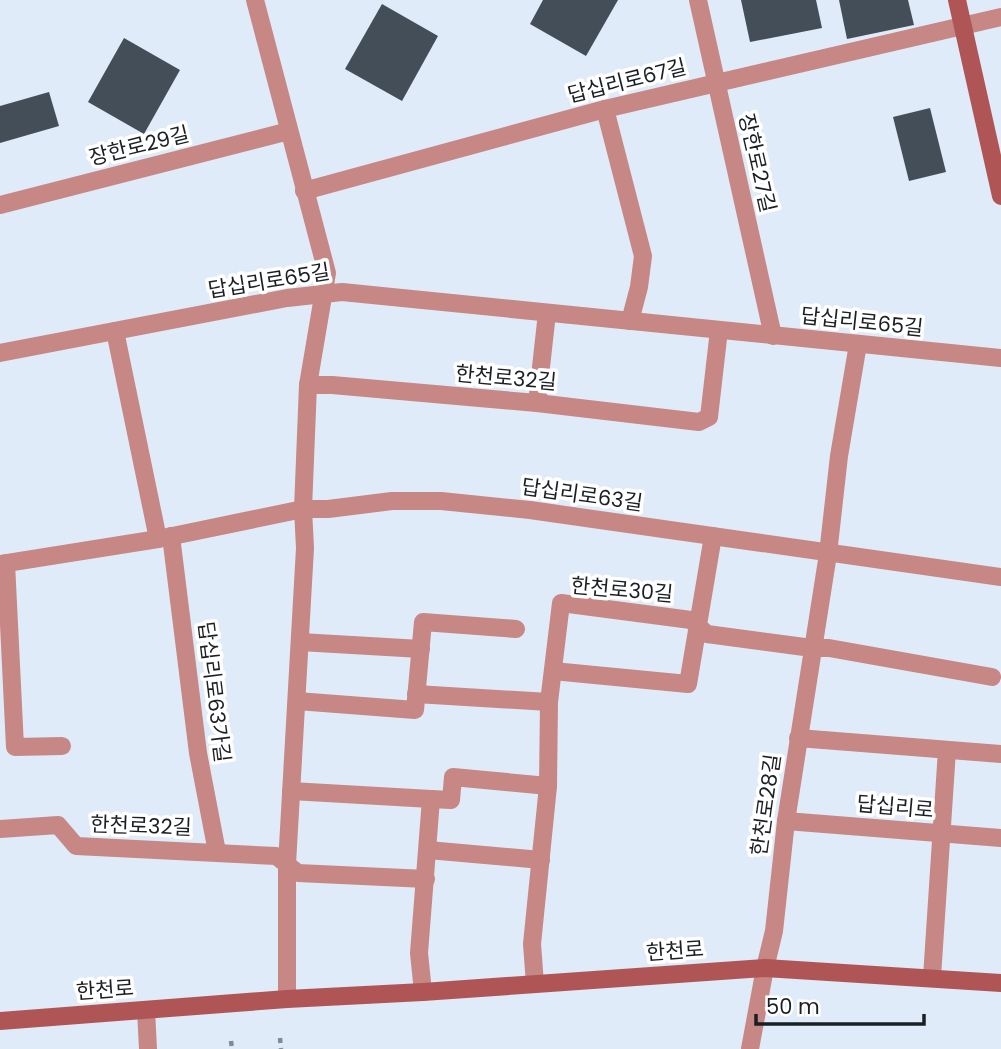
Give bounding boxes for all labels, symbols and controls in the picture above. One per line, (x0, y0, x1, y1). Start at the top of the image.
street label: 답십리로67길 (564, 52, 689, 109)
street label: 장한로27길 (732, 111, 783, 215)
street label: 장한로29길 (86, 119, 192, 172)
street label: 답십리로65길 (206, 257, 332, 304)
street label: 답십리로65길 (799, 301, 925, 342)
street label: 한천로32길 (454, 359, 558, 396)
street label: 답십리로63길 (519, 472, 645, 517)
street label: 한천로30길 (570, 571, 675, 608)
street label: 답십리로63가길 (191, 620, 238, 764)
street label: 한천로28길 (744, 752, 787, 858)
street label: 답십리로 (855, 789, 935, 824)
street label: 한천로32길 (90, 809, 192, 842)
street label: 한천로 (645, 934, 705, 967)
street label: 한천로 (75, 973, 135, 1006)
scale bar (756, 982, 924, 1026)
text: 50 m (766, 992, 820, 1021)

